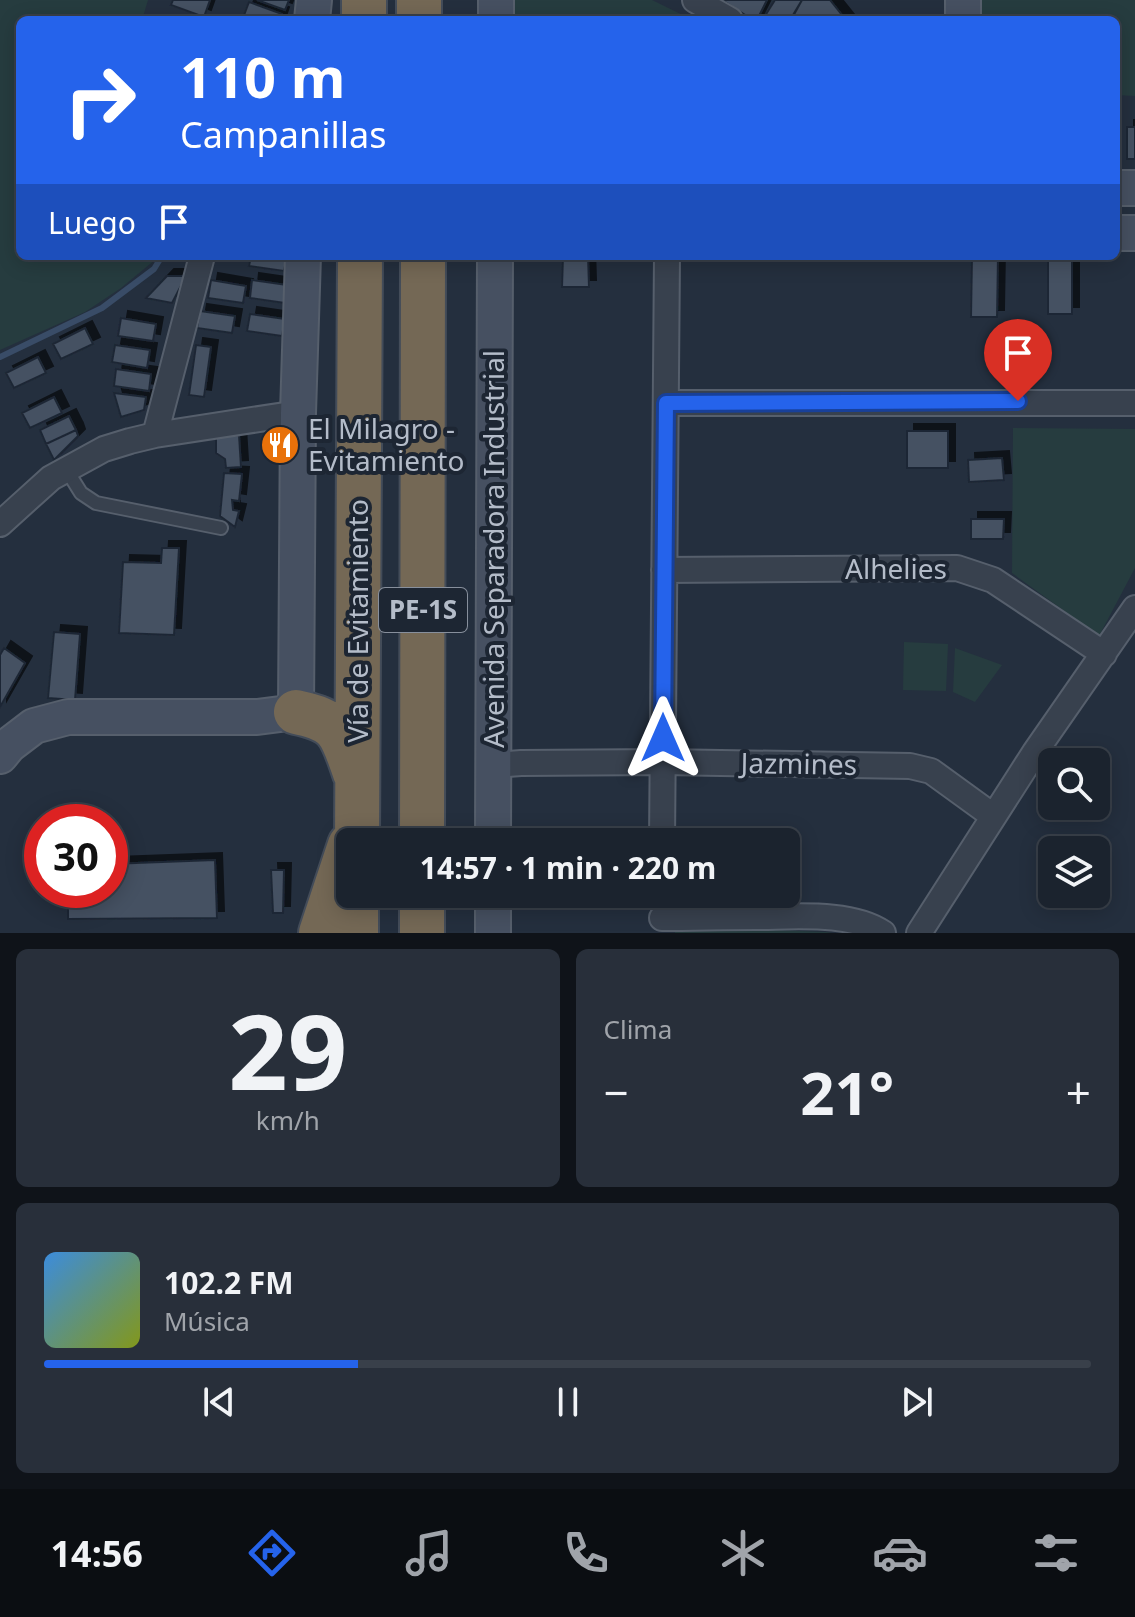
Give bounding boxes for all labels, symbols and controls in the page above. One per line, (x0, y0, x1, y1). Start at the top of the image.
text: 110 m (180, 38, 345, 114)
icon: right (48, 48, 152, 152)
text: Campanillas (180, 110, 387, 159)
icon: arrive (152, 200, 196, 244)
text: Luego (48, 202, 136, 243)
pin (984, 319, 1052, 401)
icon: arrive (996, 331, 1040, 375)
street label: Avenida Separadora Industrial (474, 350, 512, 748)
place label: El Milagro - Evitamiento (308, 409, 464, 479)
restaurant icon: El Milagro - Evitamiento (259, 424, 301, 466)
street label: Vía de Evitamiento (338, 499, 376, 743)
street label: Alhelies (845, 549, 947, 587)
road number: PE-1S (379, 588, 467, 632)
position arrow (621, 696, 705, 780)
street label: Jazmines (737, 743, 858, 783)
map controls (1038, 748, 1110, 908)
button: search (1038, 748, 1110, 820)
speed limit sign: 30 (24, 804, 128, 908)
button: layers (1038, 836, 1110, 908)
text: 14:57 · 1 min · 220 m (420, 847, 716, 888)
text: 29 (228, 979, 347, 1120)
text: Clima (604, 1011, 672, 1047)
text: 21° (800, 1051, 894, 1133)
text: − (604, 1062, 629, 1122)
text: + (1066, 1062, 1091, 1122)
text: km/h (256, 1102, 320, 1138)
text: 102.2 FM (164, 1262, 294, 1303)
text: Música (164, 1303, 250, 1339)
icon: previous (197, 1380, 241, 1424)
icon: pause (546, 1380, 590, 1424)
icon: next (895, 1380, 939, 1424)
icon: directions (244, 1525, 300, 1581)
icon: music (401, 1525, 457, 1581)
icon: phone (558, 1525, 614, 1581)
icon: climate (715, 1525, 771, 1581)
icon: car (872, 1525, 928, 1581)
icon: filters (1028, 1525, 1084, 1581)
text: 14:56 (50, 1529, 143, 1578)

